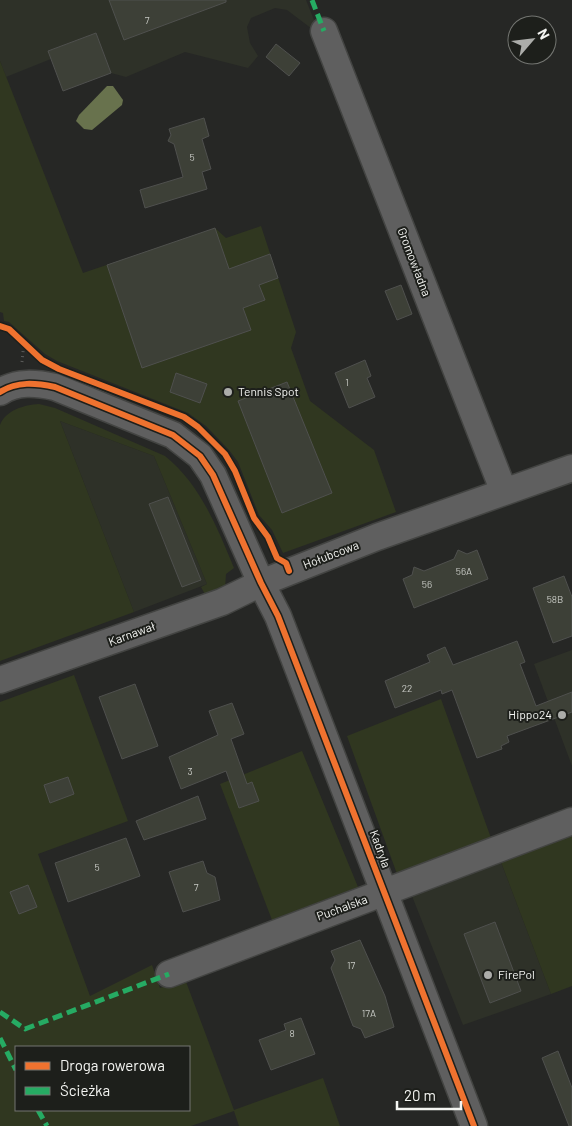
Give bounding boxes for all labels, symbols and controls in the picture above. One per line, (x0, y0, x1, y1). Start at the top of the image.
house number: 7 (145, 14, 150, 26)
north arrow (507, 15, 557, 65)
text: N (534, 26, 554, 42)
house number: 5 (189, 151, 195, 163)
street label: Gromowładna (395, 225, 434, 298)
house number: 1 (345, 376, 349, 388)
place label: Tennis Spot (238, 384, 299, 398)
marker: Tennis Spot (222, 386, 234, 398)
street label: Hołubcowa (301, 537, 360, 571)
house number: 56A (456, 565, 472, 577)
house number: 56 (422, 578, 432, 590)
house number: 58B (547, 593, 563, 605)
street label: Karnawał (106, 618, 157, 648)
house number: 22 (402, 682, 412, 694)
place label: Hippo24 (508, 707, 552, 721)
marker: Hippo24 (556, 709, 568, 721)
house number: 3 (187, 765, 193, 777)
street label: Kadryla (368, 828, 394, 869)
house number: 5 (94, 861, 100, 873)
house number: 7 (194, 881, 199, 893)
street label: Puchalska (314, 891, 369, 923)
house number: 17 (347, 959, 355, 971)
place label: FirePol (498, 967, 535, 981)
marker: FirePol (482, 969, 494, 981)
house number: 17A (362, 1007, 376, 1019)
house number: 8 (289, 1027, 295, 1039)
legend (15, 1046, 190, 1111)
text: Droga rowerowa (60, 1056, 165, 1074)
scale bar (397, 1078, 461, 1110)
text: Ścieżka (60, 1081, 110, 1099)
text: 20 m (404, 1086, 436, 1104)

